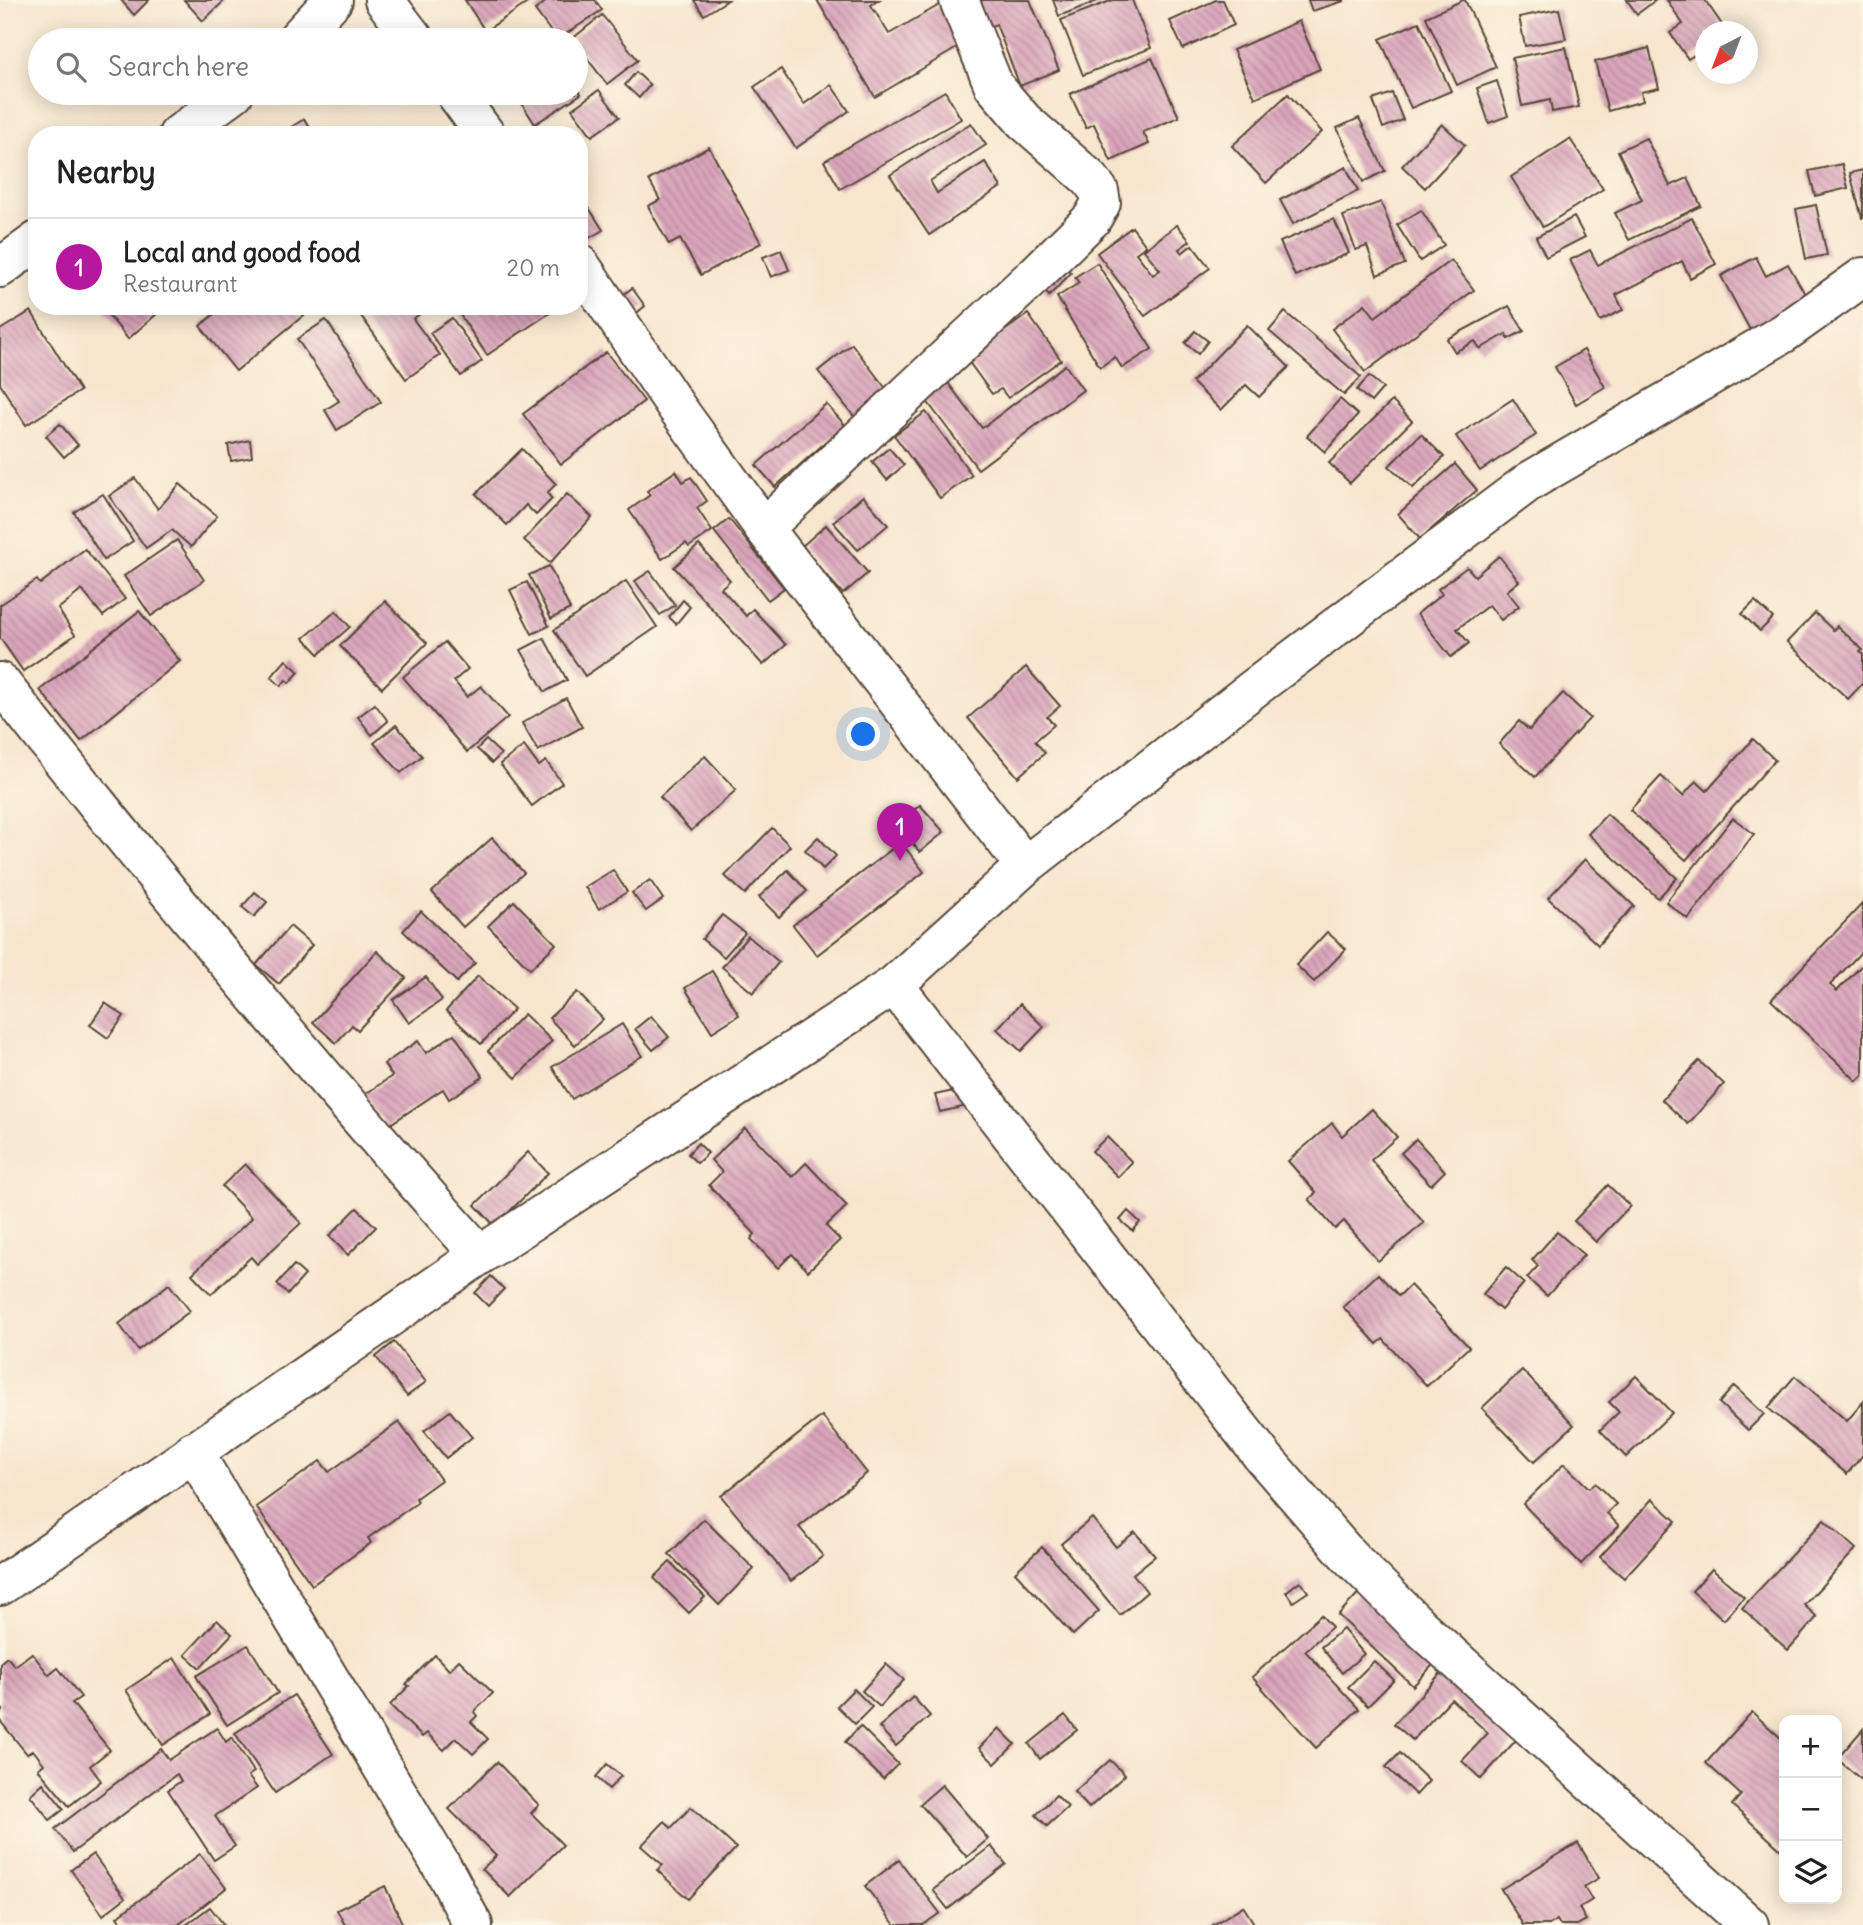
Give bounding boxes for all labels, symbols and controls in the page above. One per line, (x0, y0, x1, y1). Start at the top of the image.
north arrow (1695, 21, 1758, 84)
search box (28, 28, 588, 105)
icon: search (52, 48, 90, 86)
text: Search here (108, 50, 249, 83)
text: Nearby (56, 153, 156, 191)
text: Local and good food (123, 236, 361, 269)
text: 1 (74, 253, 84, 282)
text: 20 m (507, 253, 560, 282)
text: Restaurant (123, 269, 237, 298)
your location (846, 717, 880, 751)
pin: 1 (877, 803, 923, 861)
map controls (1779, 1715, 1842, 1904)
button: + (1779, 1715, 1842, 1778)
button: − (1779, 1778, 1842, 1841)
button: layers (1779, 1841, 1842, 1904)

